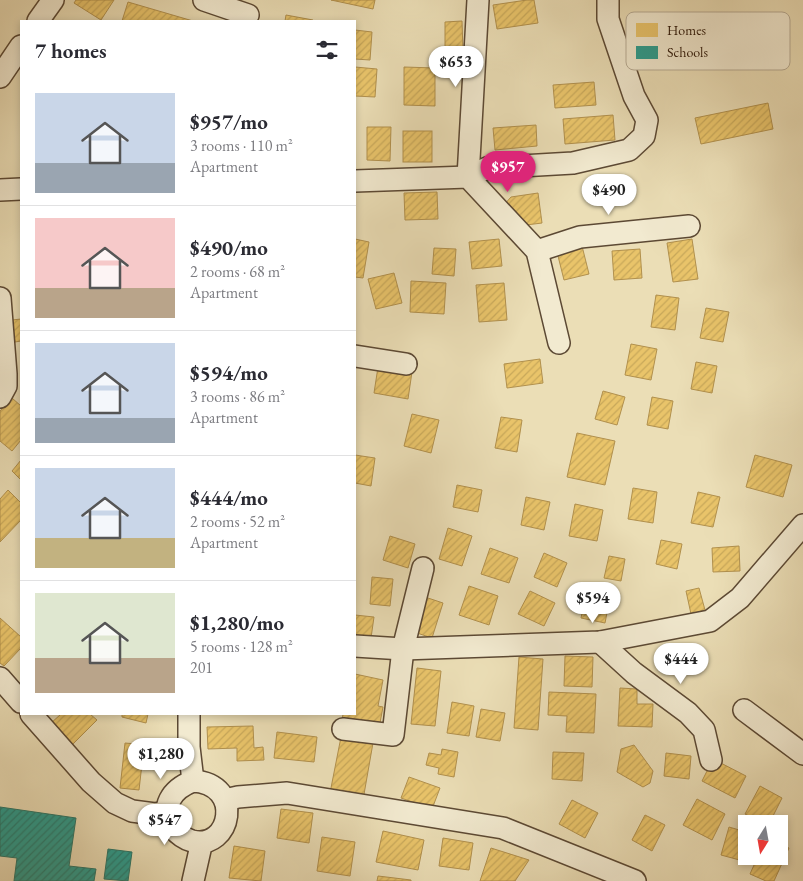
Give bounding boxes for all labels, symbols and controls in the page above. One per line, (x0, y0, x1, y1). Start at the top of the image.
legend (626, 12, 790, 70)
text: Homes (667, 21, 707, 39)
icon: filters (313, 36, 341, 64)
text: 7 homes (35, 37, 107, 64)
text: Schools (667, 43, 708, 61)
pin: $653 (426, 46, 486, 88)
text: $653 (440, 51, 472, 72)
text: $957/mo (190, 108, 268, 135)
icon: home (75, 113, 135, 173)
text: 3 rooms · 110 m² (190, 135, 293, 156)
pin: $957 (478, 150, 538, 193)
text: Apartment (190, 156, 258, 177)
text: $957 (492, 156, 524, 177)
pin: $490 (579, 174, 639, 216)
text: $490 (593, 179, 625, 200)
text: $490/mo (190, 234, 268, 261)
icon: home (75, 238, 135, 298)
text: 2 rooms · 68 m² (190, 261, 285, 282)
text: Apartment (190, 282, 258, 303)
text: $594/mo (190, 359, 268, 386)
icon: home (75, 363, 135, 423)
text: 3 rooms · 86 m² (190, 386, 285, 407)
text: Apartment (190, 407, 258, 428)
text: $444/mo (190, 484, 268, 511)
icon: home (75, 488, 135, 548)
text: 2 rooms · 52 m² (190, 511, 285, 532)
text: Apartment (190, 532, 258, 553)
pin: $594 (563, 582, 623, 624)
text: $594 (577, 587, 609, 608)
text: $1,280/mo (190, 609, 284, 636)
icon: home (75, 613, 135, 673)
text: 5 rooms · 128 m² (190, 636, 293, 657)
pin: $444 (651, 642, 711, 685)
text: $444 (665, 648, 697, 669)
text: 201 (190, 657, 213, 678)
pin: $1,280 (120, 738, 202, 780)
text: $1,280 (138, 743, 184, 764)
pin: $547 (135, 804, 195, 846)
text: $547 (149, 809, 181, 830)
north arrow (738, 815, 788, 865)
map controls (738, 815, 788, 865)

